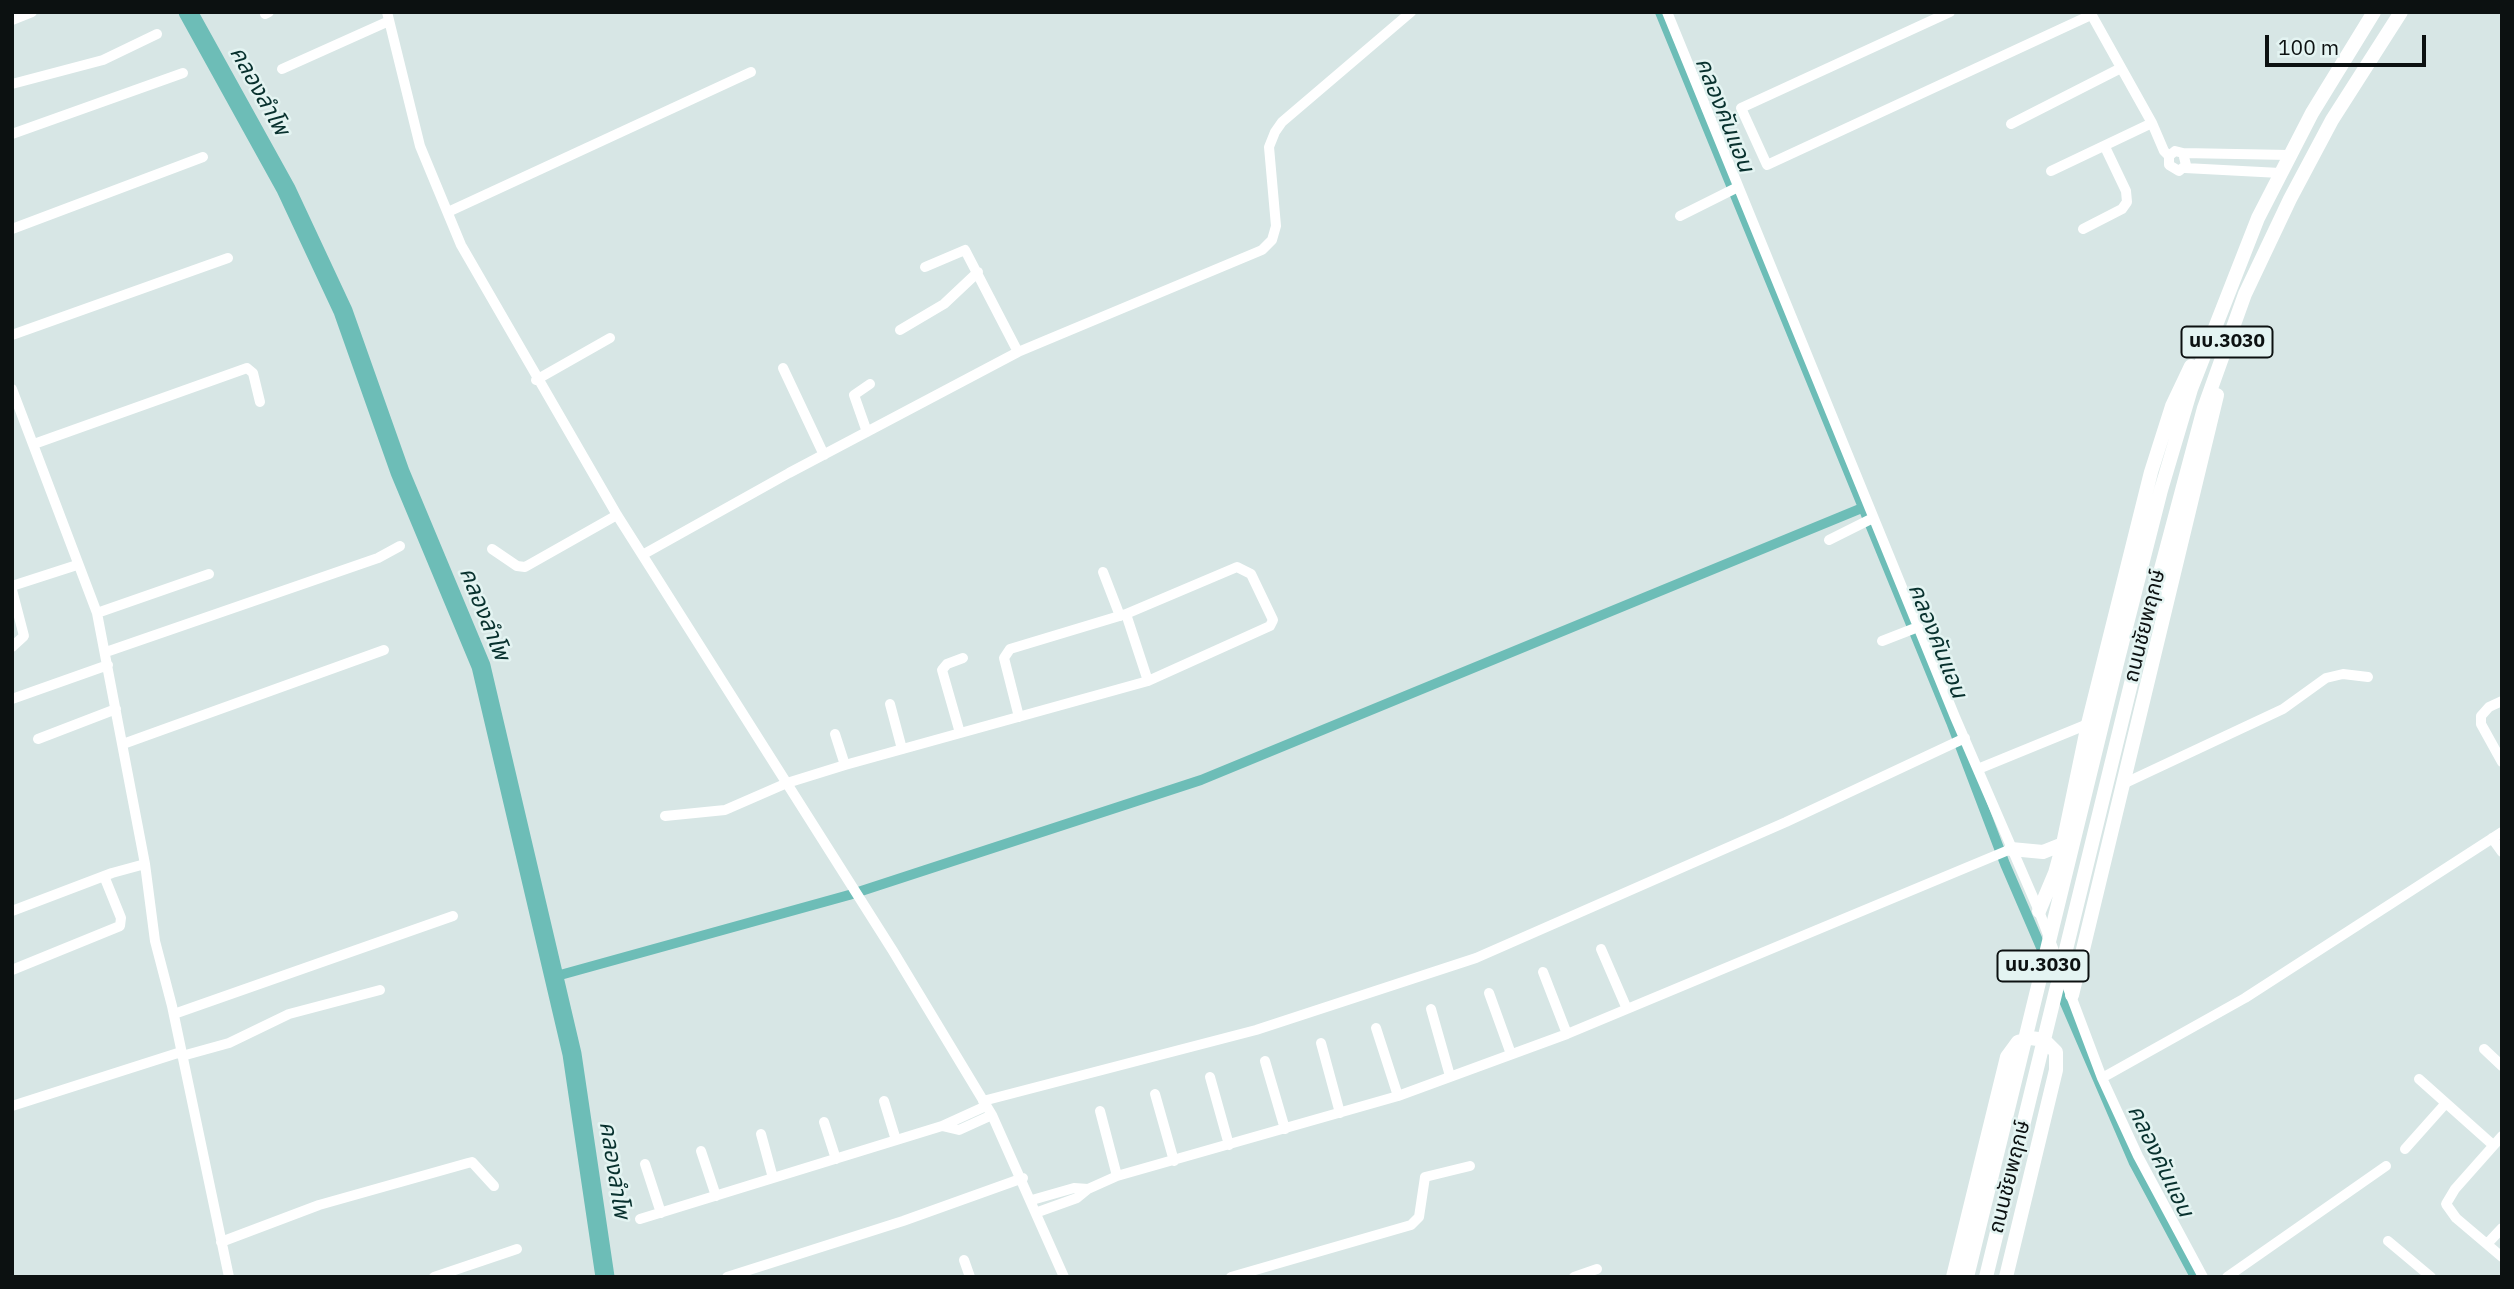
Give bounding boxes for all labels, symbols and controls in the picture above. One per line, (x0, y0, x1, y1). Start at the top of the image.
scale bar (2269, 21, 2430, 65)
text: 100 m (2278, 33, 2339, 61)
water label: คลองลำโพ (223, 41, 295, 141)
water label: คลองคันแอน (1689, 54, 1759, 176)
road number: นบ.3030 (2182, 326, 2272, 358)
water label: คลองลำโพ (453, 563, 515, 665)
street label: ถนนชัยพฤกษ์ (2119, 567, 2171, 685)
water label: คลองคันแอน (1902, 580, 1972, 702)
road number: นบ.3030 (1997, 950, 2088, 982)
water label: คลองคันแอน (2121, 1100, 2199, 1222)
street label: ถนนชัยพฤกษ์ (1984, 1118, 2036, 1236)
water label: คลองลำโพ (593, 1119, 635, 1221)

